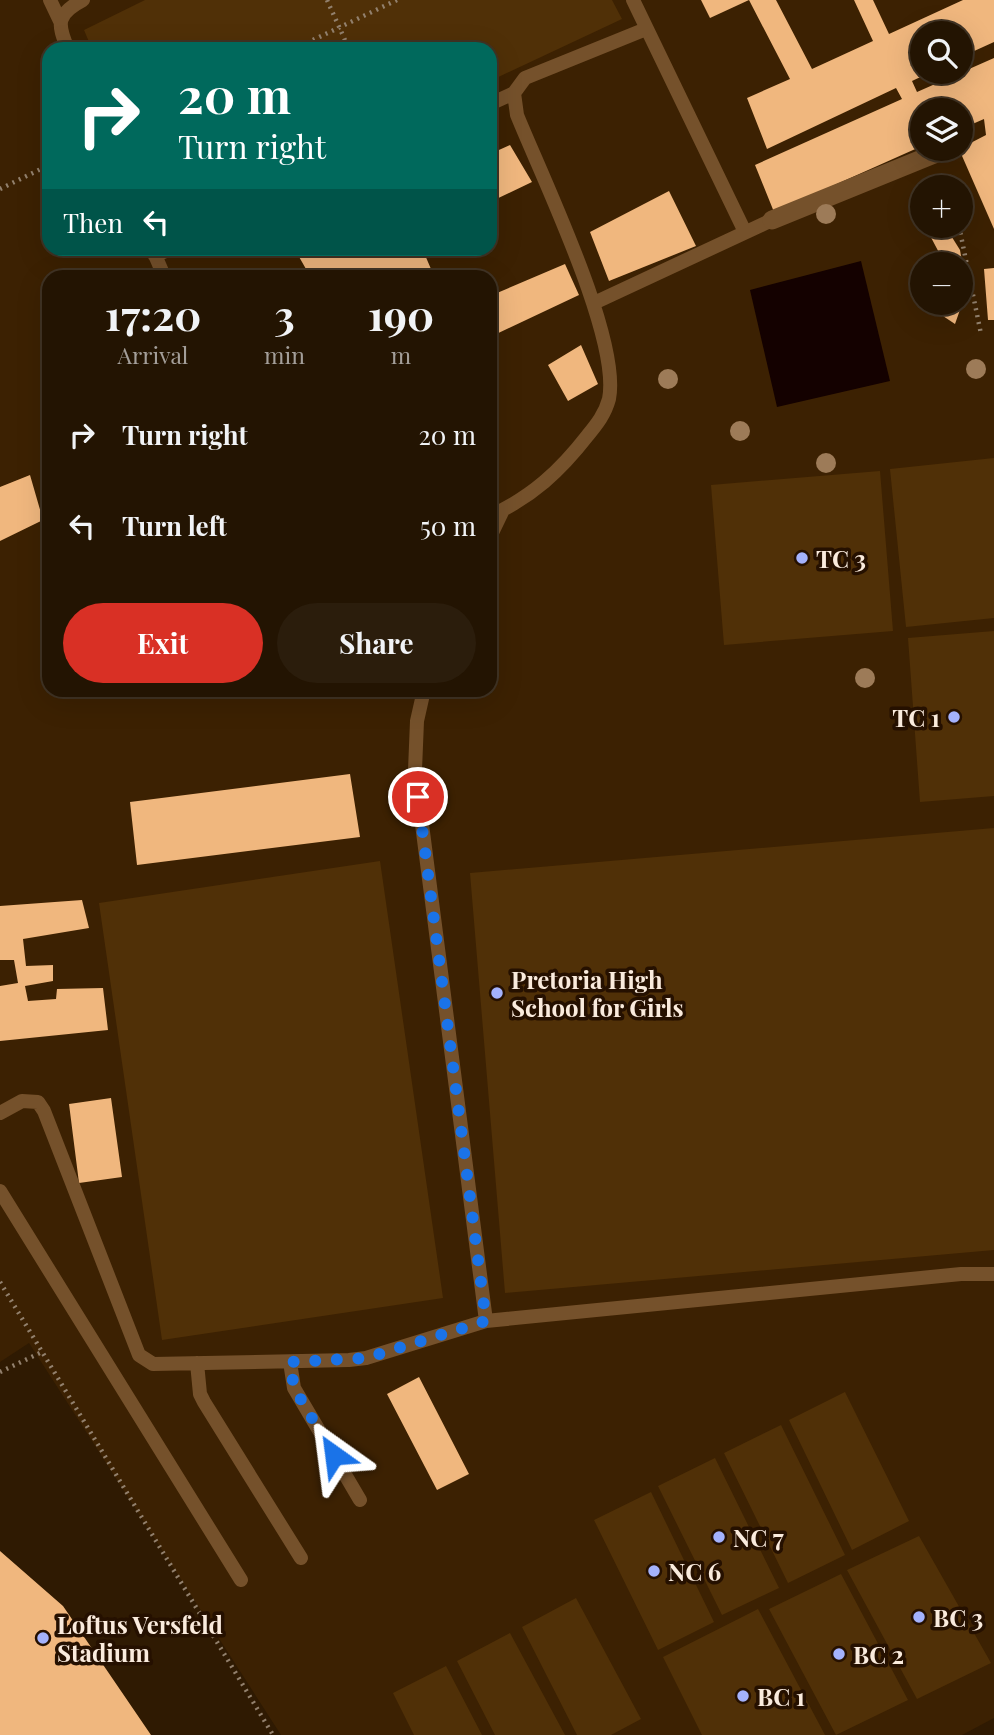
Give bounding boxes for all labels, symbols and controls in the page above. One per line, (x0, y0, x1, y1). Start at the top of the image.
map controls (910, 21, 973, 315)
button: search (910, 21, 973, 84)
text: 20 m (178, 61, 291, 126)
icon: right (63, 70, 154, 161)
button: layers (910, 98, 973, 161)
text: Turn right (178, 124, 326, 167)
button: + (910, 175, 973, 238)
icon: left (137, 203, 175, 241)
text: Then (63, 205, 123, 240)
button: − (910, 252, 973, 315)
text: 17:20 (105, 286, 201, 342)
text: 3 (274, 286, 295, 342)
text: 190 (368, 286, 434, 342)
text: Arrival (118, 339, 188, 370)
text: min (264, 339, 305, 370)
text: m (391, 339, 411, 370)
icon: right (63, 416, 101, 454)
text: Turn right (122, 417, 248, 452)
text: 20 m (418, 417, 476, 452)
icon: left (63, 507, 101, 545)
text: Turn left (122, 508, 227, 543)
text: 50 m (420, 508, 476, 543)
place label: TC 3 (816, 542, 866, 574)
marker: TC 3 (794, 550, 810, 566)
button: Exit (63, 603, 263, 683)
button: Share (277, 603, 476, 683)
place label: TC 1 (892, 701, 940, 733)
marker: TC 1 (946, 709, 962, 725)
pin (388, 767, 448, 827)
icon: arrive (399, 778, 437, 816)
place label: Pretoria High School for Girls (511, 963, 684, 1023)
marker: Pretoria High School for Girls (489, 985, 505, 1001)
position arrow (297, 1418, 371, 1492)
place label: NC 7 (733, 1521, 784, 1553)
marker: NC 7 (711, 1529, 727, 1545)
place label: NC 6 (668, 1555, 721, 1587)
marker: NC 6 (646, 1563, 662, 1579)
place label: BC 3 (933, 1601, 983, 1633)
place label: Loftus Versfeld Stadium (57, 1608, 223, 1668)
marker: BC 3 (911, 1609, 927, 1625)
marker: Loftus Versfeld Stadium (35, 1630, 51, 1646)
place label: BC 2 (853, 1638, 904, 1670)
marker: BC 2 (831, 1646, 847, 1662)
place label: BC 1 (757, 1680, 805, 1712)
marker: BC 1 (735, 1688, 751, 1704)

